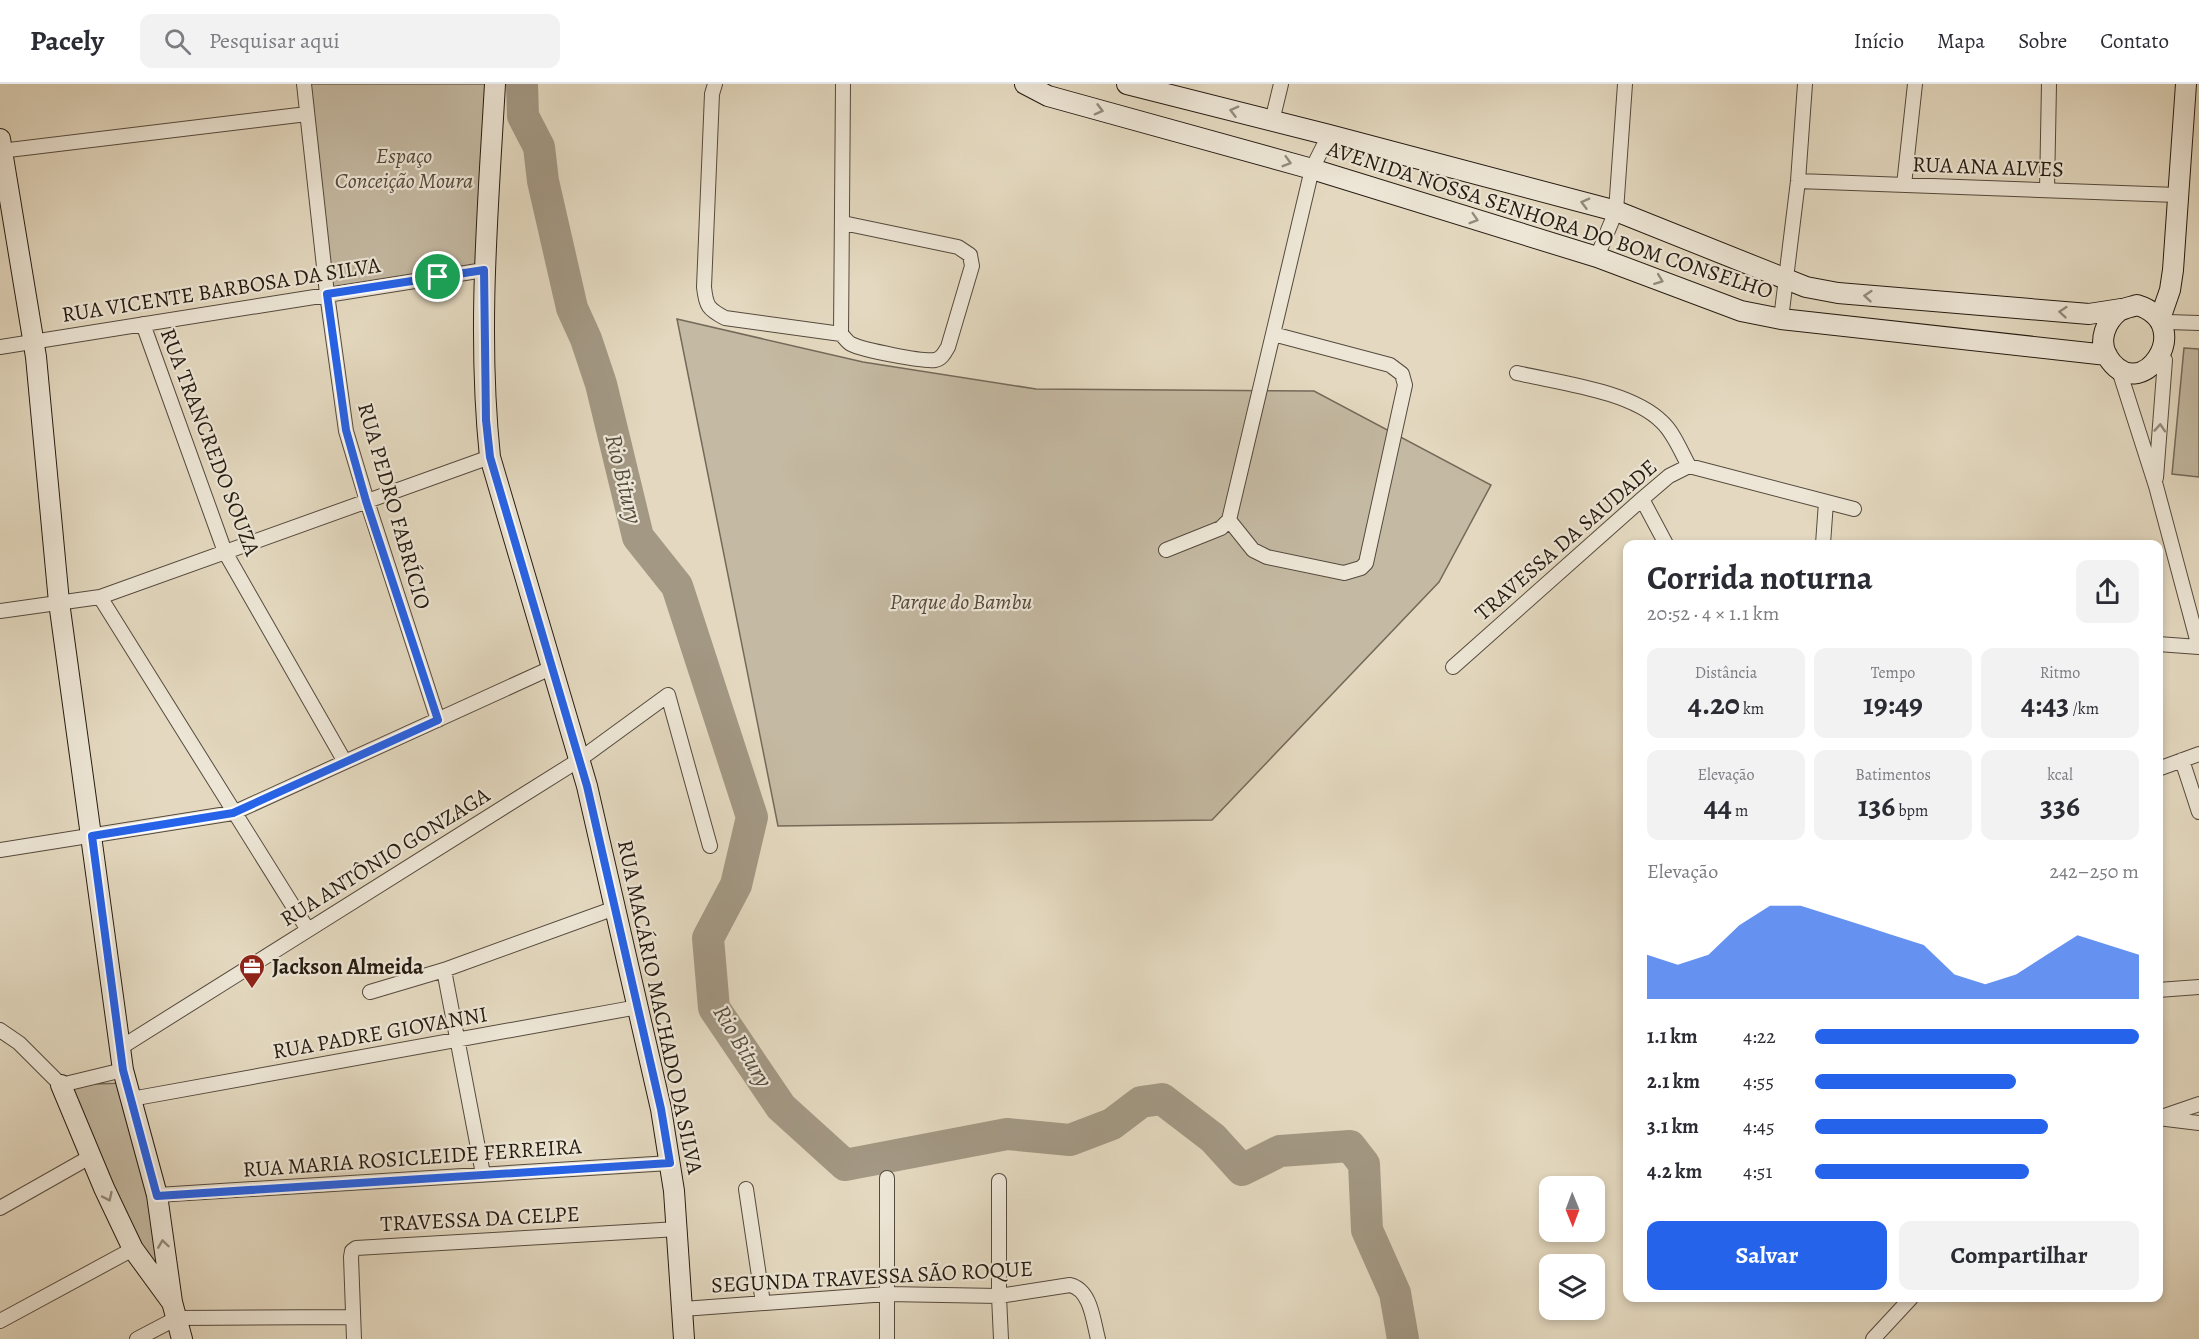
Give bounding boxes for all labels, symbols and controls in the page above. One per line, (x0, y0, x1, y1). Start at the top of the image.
search box (140, 14, 560, 68)
text: Pacely (30, 22, 104, 60)
icon: search (161, 25, 194, 58)
text: Pesquisar aqui (209, 26, 340, 56)
text: Início (1854, 27, 1904, 55)
text: Mapa (1937, 27, 1985, 55)
text: Sobre (2018, 27, 2067, 55)
text: Contato (2100, 27, 2169, 55)
one-way arrow (1094, 103, 1104, 115)
one-way arrow (1229, 105, 1239, 118)
street label: AVENIDA NOSSA SENHORA DO BOM CONSELHO (1322, 133, 1777, 306)
park label: Espaço Conceição Moura (335, 141, 473, 196)
street label: RUA ANA ALVES (1912, 149, 2064, 185)
one-way arrow (1282, 155, 1292, 167)
one-way arrow (1580, 198, 1590, 210)
one-way arrow (1468, 212, 1479, 224)
street label: RUA VICENTE BARBOSA DA SILVA (60, 250, 384, 330)
pin (412, 251, 463, 302)
icon: arrive (421, 260, 454, 293)
one-way arrow (1653, 273, 1664, 286)
one-way arrow (1864, 290, 1873, 303)
one-way arrow (2058, 306, 2067, 319)
street label: RUA TRANCREDO SOUZA (153, 324, 268, 561)
street label: RUA PEDRO FABRÍCIO (350, 399, 438, 613)
one-way arrow (2153, 423, 2166, 432)
water label: Rio Bitury (597, 431, 651, 528)
street label: TRAVESSA DA SAUDADE (1468, 452, 1664, 628)
text: Corrida noturna (1647, 555, 1873, 600)
button: share (2076, 560, 2139, 623)
park label: Parque do Bambu (890, 587, 1032, 617)
text: 20:52 · 4 × 1.1 km (1647, 600, 1779, 627)
text: Distância (1695, 662, 1757, 684)
text: Tempo (1871, 662, 1915, 684)
text: Ritmo (2040, 662, 2080, 684)
text: 4.20 (1688, 684, 1740, 724)
text: 19:49 (1863, 684, 1923, 724)
text: 4:43 (2021, 684, 2069, 724)
text: km (1740, 698, 1764, 720)
text: /km (2069, 698, 2099, 720)
text: Elevação (1698, 764, 1754, 786)
text: Batimentos (1855, 764, 1931, 786)
text: kcal (2047, 764, 2073, 786)
street label: RUA ANTÔNIO GONZAGA (274, 780, 496, 934)
text: 44 (1704, 786, 1732, 826)
text: 136 (1858, 786, 1895, 826)
text: 336 (2040, 786, 2080, 826)
text: m (1732, 800, 1748, 822)
text: bpm (1895, 800, 1928, 822)
street label: RUA MACÁRIO MACHADO DA SILVA (610, 837, 710, 1178)
text: Elevação (1647, 858, 1718, 885)
text: 242–250 m (2049, 858, 2139, 885)
office icon: Jackson Almeida (237, 952, 267, 990)
place label: Jackson Almeida (272, 952, 424, 982)
street label: RUA PADRE GIOVANNI (270, 999, 490, 1067)
water label: Rio Bitury (706, 999, 781, 1094)
text: 1.1 km (1647, 1023, 1697, 1050)
text: 4:22 (1743, 1023, 1776, 1050)
text: 2.1 km (1647, 1068, 1700, 1095)
text: 4:55 (1743, 1068, 1774, 1095)
text: 3.1 km (1647, 1113, 1699, 1140)
text: 4:45 (1743, 1113, 1774, 1140)
street label: RUA MARIA ROSICLEIDE FERREIRA (242, 1131, 584, 1185)
text: 4.2 km (1647, 1158, 1702, 1185)
text: 4:51 (1743, 1158, 1772, 1185)
north arrow (1539, 1176, 1605, 1242)
map controls (1539, 1176, 1605, 1320)
one-way arrow (100, 1191, 112, 1202)
street label: TRAVESSA DA CELPE (380, 1199, 580, 1239)
button: Salvar (1647, 1221, 1887, 1290)
button: Compartilhar (1899, 1221, 2139, 1290)
one-way arrow (158, 1240, 170, 1249)
street label: SEGUNDA TRAVESSA SÃO ROQUE (710, 1254, 1034, 1300)
button: layers (1539, 1254, 1605, 1320)

